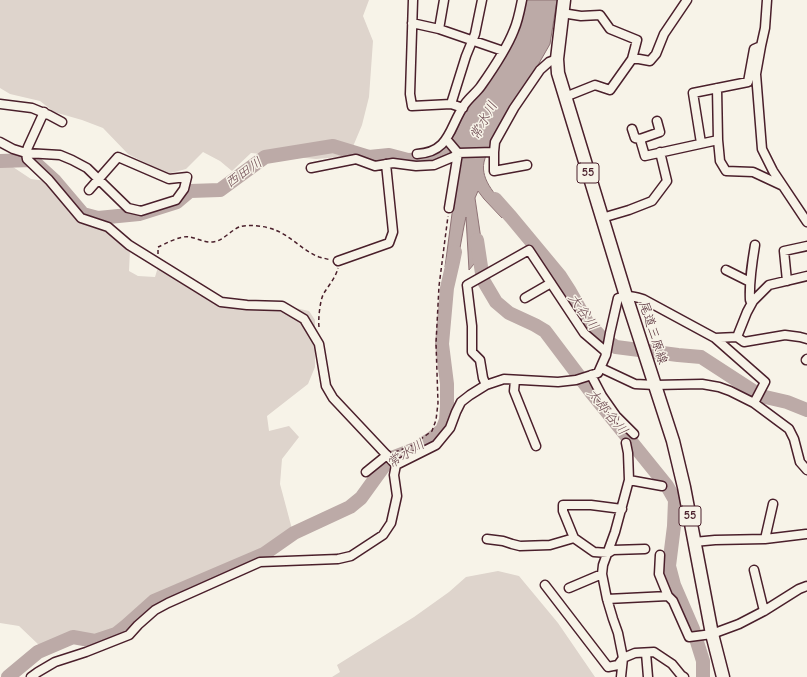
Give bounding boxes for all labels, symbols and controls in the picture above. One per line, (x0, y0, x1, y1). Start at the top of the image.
water label: 常水川 (466, 99, 502, 143)
water label: 西田川 (222, 154, 266, 192)
road number: 55 (577, 163, 599, 183)
water label: 大谷川 (564, 290, 602, 334)
street label: 尾道三原線 (636, 300, 670, 366)
water label: 太郎谷川 (583, 385, 631, 439)
water label: 常水川 (384, 436, 428, 472)
road number: 55 (679, 506, 701, 526)

